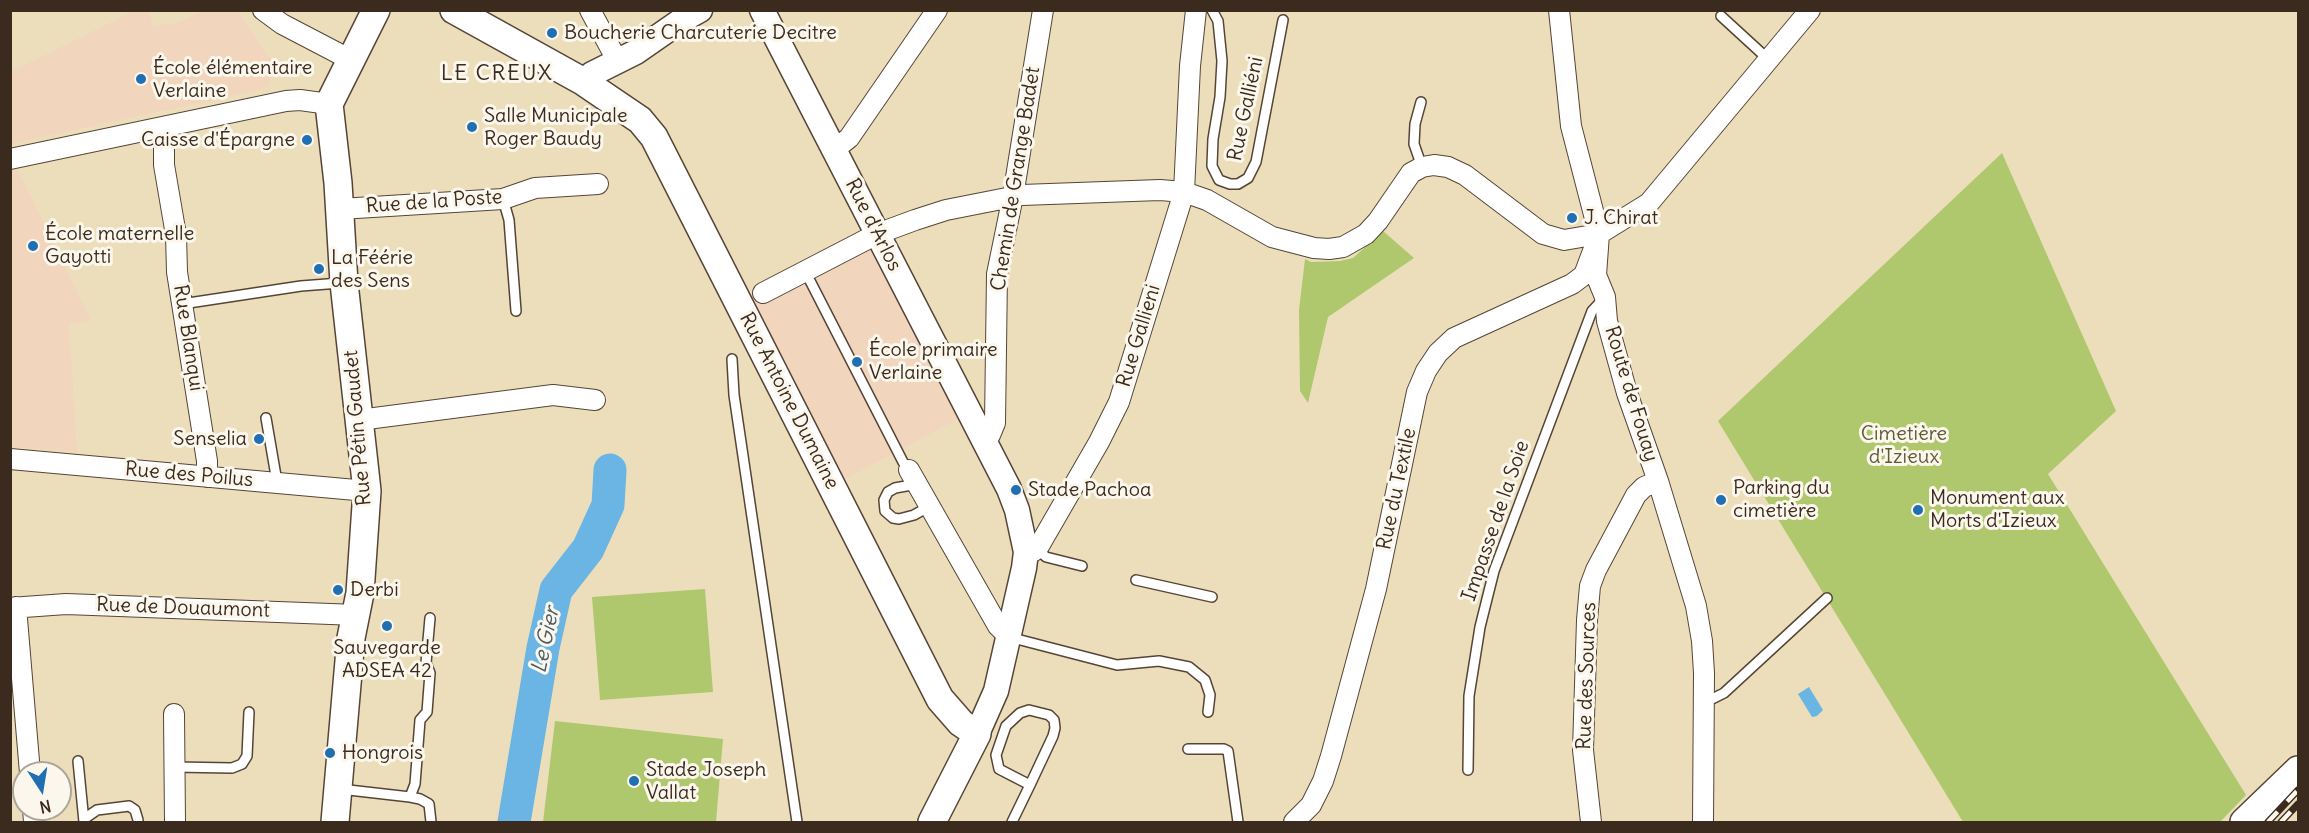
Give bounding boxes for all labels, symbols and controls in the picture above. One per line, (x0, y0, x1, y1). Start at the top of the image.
place label: Boucherie Charcuterie Decitre (564, 21, 837, 45)
marker: Boucherie Charcuterie Decitre (545, 26, 559, 40)
street label: Rue Galliéni (1223, 55, 1269, 163)
place label: École élémentaire Verlaine (153, 56, 312, 103)
district label: LE CREUX (441, 61, 553, 87)
street label: Chemin de Grange Badet (986, 65, 1046, 293)
marker: École élémentaire Verlaine (134, 72, 148, 86)
place label: Salle Municipale Roger Baudy (484, 104, 628, 151)
marker: Salle Municipale Roger Baudy (465, 120, 479, 134)
place label: Caisse d'Épargne (141, 128, 295, 152)
marker: Caisse d'Épargne (300, 133, 314, 147)
street label: Rue d'Arlos (840, 175, 906, 275)
street label: Rue de la Poste (365, 185, 503, 219)
place label: J. Chirat (1584, 206, 1658, 230)
marker: J. Chirat (1565, 211, 1579, 225)
place label: École maternelle Gayotti (45, 222, 194, 269)
marker: École maternelle Gayotti (26, 239, 40, 253)
place label: La Féérie des Sens (331, 246, 413, 293)
marker: La Féérie des Sens (312, 262, 326, 276)
street label: Rue Gallieni (1112, 282, 1166, 390)
street label: Rue Blanqui (168, 283, 208, 393)
street label: Rue Antoine Dumaine (734, 309, 844, 493)
street label: Route de Fouay (1599, 323, 1663, 465)
place label: École primaire Verlaine (869, 338, 997, 385)
street label: Rue Pétin Gaudet (339, 349, 377, 507)
marker: École primaire Verlaine (850, 355, 864, 369)
park label: Cimetière d'Izieux (1861, 422, 1947, 469)
street label: Rue du Textile (1372, 426, 1422, 552)
place label: Senselia (173, 427, 247, 451)
marker: Senselia (252, 432, 266, 446)
street label: Impasse de la Soie (1457, 438, 1535, 604)
street label: Rue des Poilus (124, 457, 254, 493)
place label: Parking du cimetière (1733, 476, 1830, 523)
place label: Stade Pachoa (1028, 478, 1151, 502)
marker: Stade Pachoa (1009, 483, 1023, 497)
place label: Monument aux Morts d'Izieux (1930, 486, 2065, 533)
marker: Parking du cimetière (1714, 493, 1728, 507)
marker: Monument aux Morts d'Izieux (1911, 503, 1925, 517)
place label: Derbi (350, 578, 399, 602)
marker: Derbi (331, 583, 345, 597)
street label: Rue de Douaumont (96, 593, 270, 623)
street label: Rue des Sources (1572, 602, 1602, 750)
water label: Le Gier (527, 605, 565, 675)
marker: Sauvegarde ADSEA 42 (380, 619, 394, 633)
place label: Sauvegarde ADSEA 42 (333, 636, 441, 683)
place label: Hongrois (342, 741, 423, 765)
marker: Hongrois (323, 746, 337, 760)
place label: Stade Joseph Vallat (646, 758, 766, 805)
north arrow (12, 761, 72, 821)
marker: Stade Joseph Vallat (627, 774, 641, 788)
text: N (38, 796, 53, 818)

